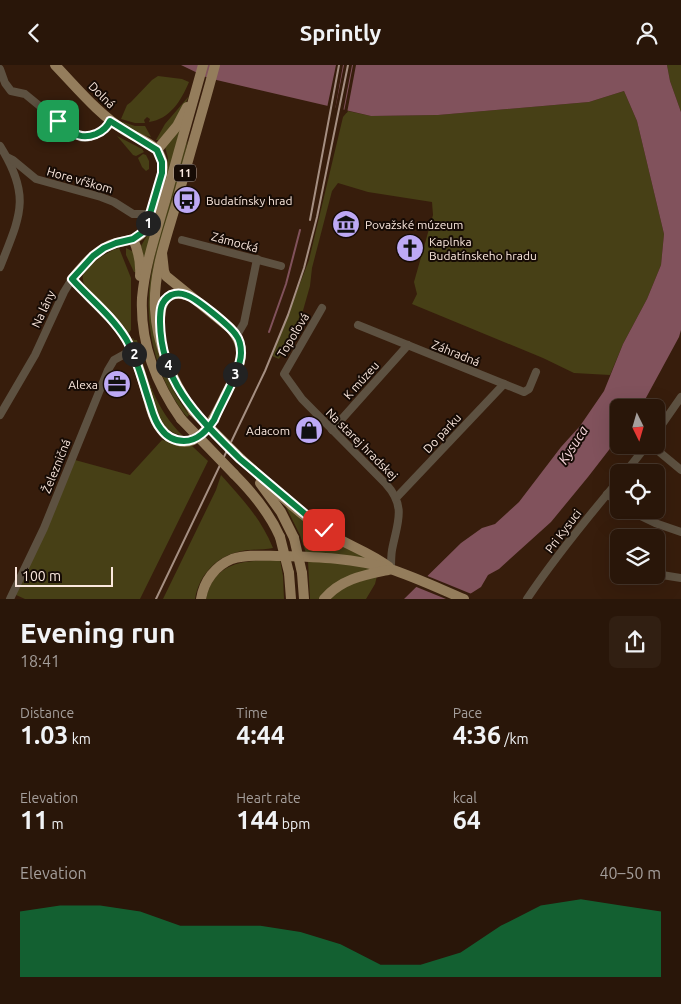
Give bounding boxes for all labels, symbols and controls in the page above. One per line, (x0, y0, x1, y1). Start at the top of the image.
icon: back (20, 19, 48, 47)
icon: person (633, 19, 661, 47)
text: Sprintly (300, 20, 381, 45)
street label: Dolná (86, 79, 118, 111)
pin (37, 100, 79, 142)
icon: arrive (44, 107, 72, 135)
street label: Hore vŕškom (45, 164, 115, 196)
road number: 11 (174, 165, 196, 181)
bus stop icon: Budatínsky hrad (172, 185, 202, 215)
place label: Budatínsky hrad (206, 194, 293, 207)
museum icon: Považské múzeum (331, 209, 361, 239)
pin: 1 (136, 211, 160, 235)
text: 1 (145, 215, 152, 231)
place label: Považské múzeum (365, 218, 463, 231)
street label: Zámocká (210, 229, 260, 255)
church icon: Kaplnka Budatínskeho hradu (395, 233, 425, 263)
place label: Kaplnka Budatínskeho hradu (429, 235, 537, 262)
street label: Na lány (29, 288, 57, 330)
street label: Topoľová (275, 310, 311, 360)
street label: Záhradná (430, 337, 482, 369)
pin: 2 (122, 341, 146, 367)
text: 2 (131, 346, 138, 362)
pin: 4 (156, 353, 180, 377)
text: 4 (165, 357, 172, 373)
street label: K múzeu (341, 359, 381, 401)
pin: 3 (222, 361, 248, 387)
text: 3 (232, 366, 239, 382)
office icon: Alexa (102, 369, 132, 399)
place label: Alexa (68, 378, 98, 391)
north arrow (610, 399, 665, 454)
map controls (610, 399, 665, 584)
street label: Na starej hradskej (324, 406, 400, 482)
street label: Do parku (421, 411, 463, 455)
shop icon: Adacom (294, 415, 324, 445)
water label: Kysuca (555, 423, 591, 467)
place label: Adacom (246, 424, 290, 437)
street label: Železničná (39, 437, 73, 495)
button: locate (610, 464, 665, 519)
street label: Pri Kysuci (542, 507, 584, 555)
pin (303, 509, 345, 551)
icon: check (310, 516, 338, 544)
button: layers (610, 529, 665, 584)
scale bar (15, 564, 112, 587)
text: 100 m (22, 568, 61, 584)
button: share (609, 616, 661, 668)
text: Evening run (20, 617, 175, 648)
text: 18:41 (20, 652, 60, 670)
text: Distance (20, 705, 74, 721)
text: Time (236, 705, 268, 721)
text: Pace (453, 705, 482, 721)
text: 1.03 (20, 721, 68, 749)
text: 4:44 (236, 721, 285, 749)
text: 4:36 (453, 721, 501, 749)
text: km (68, 731, 91, 747)
text: /km (501, 731, 529, 747)
text: Elevation (20, 790, 78, 806)
text: Heart rate (236, 790, 301, 806)
text: kcal (453, 790, 477, 806)
text: 11 (20, 806, 48, 834)
text: 144 (236, 806, 279, 834)
text: 64 (453, 806, 481, 834)
text: m (48, 816, 64, 832)
text: bpm (279, 816, 310, 832)
text: Elevation (20, 864, 87, 882)
text: 40–50 m (599, 864, 661, 882)

